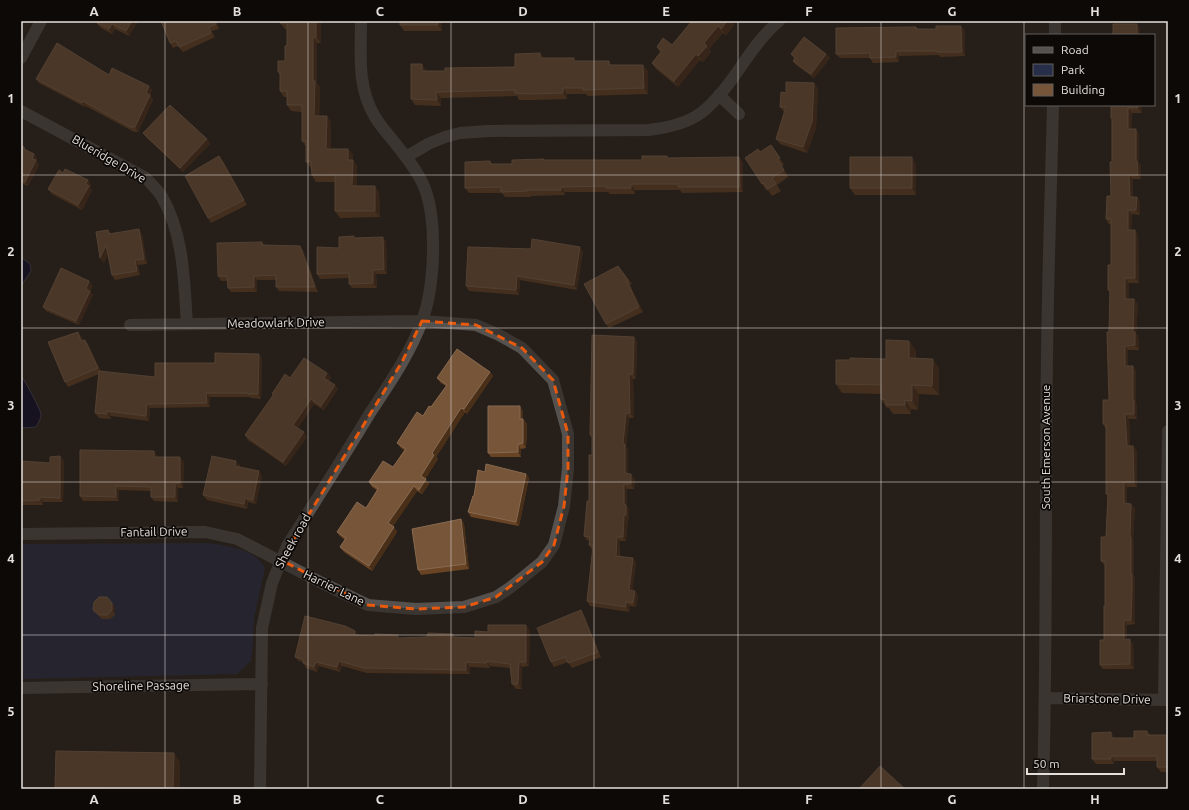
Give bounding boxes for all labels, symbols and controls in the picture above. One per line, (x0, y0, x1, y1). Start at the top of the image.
text: A (89, 4, 99, 18)
text: B (233, 4, 242, 18)
text: C (376, 4, 385, 18)
text: D (518, 4, 528, 18)
text: E (662, 4, 670, 18)
text: F (805, 4, 813, 18)
text: G (948, 4, 957, 18)
text: H (1090, 4, 1100, 18)
legend (1025, 34, 1155, 106)
text: Road (1061, 43, 1089, 56)
text: Park (1061, 63, 1085, 76)
text: Building (1061, 83, 1105, 96)
text: 1 (7, 91, 15, 105)
text: 1 (1174, 91, 1182, 105)
street label: Blueridge Drive (70, 132, 149, 185)
text: 2 (7, 244, 15, 258)
text: 2 (1174, 244, 1182, 258)
street label: Meadowlark Drive (227, 315, 325, 330)
street label: South Emerson Avenue (1039, 385, 1052, 510)
text: 3 (7, 398, 15, 412)
text: 3 (1174, 398, 1182, 412)
street label: Sheek road (272, 511, 313, 570)
street label: Fantail Drive (120, 524, 188, 539)
text: 4 (7, 551, 15, 565)
text: 4 (1174, 551, 1182, 565)
street label: Harrier Lane (302, 567, 367, 608)
street label: Shoreline Passage (92, 678, 190, 693)
street label: Briarstone Drive (1063, 691, 1151, 706)
text: 5 (7, 704, 15, 718)
text: 5 (1174, 704, 1182, 718)
scale bar (1027, 750, 1124, 776)
text: 50 m (1033, 757, 1060, 770)
text: A (89, 792, 99, 806)
text: B (233, 792, 242, 806)
text: C (376, 792, 385, 806)
text: D (518, 792, 528, 806)
text: E (662, 792, 670, 806)
text: F (805, 792, 813, 806)
text: G (948, 792, 957, 806)
text: H (1090, 792, 1100, 806)

